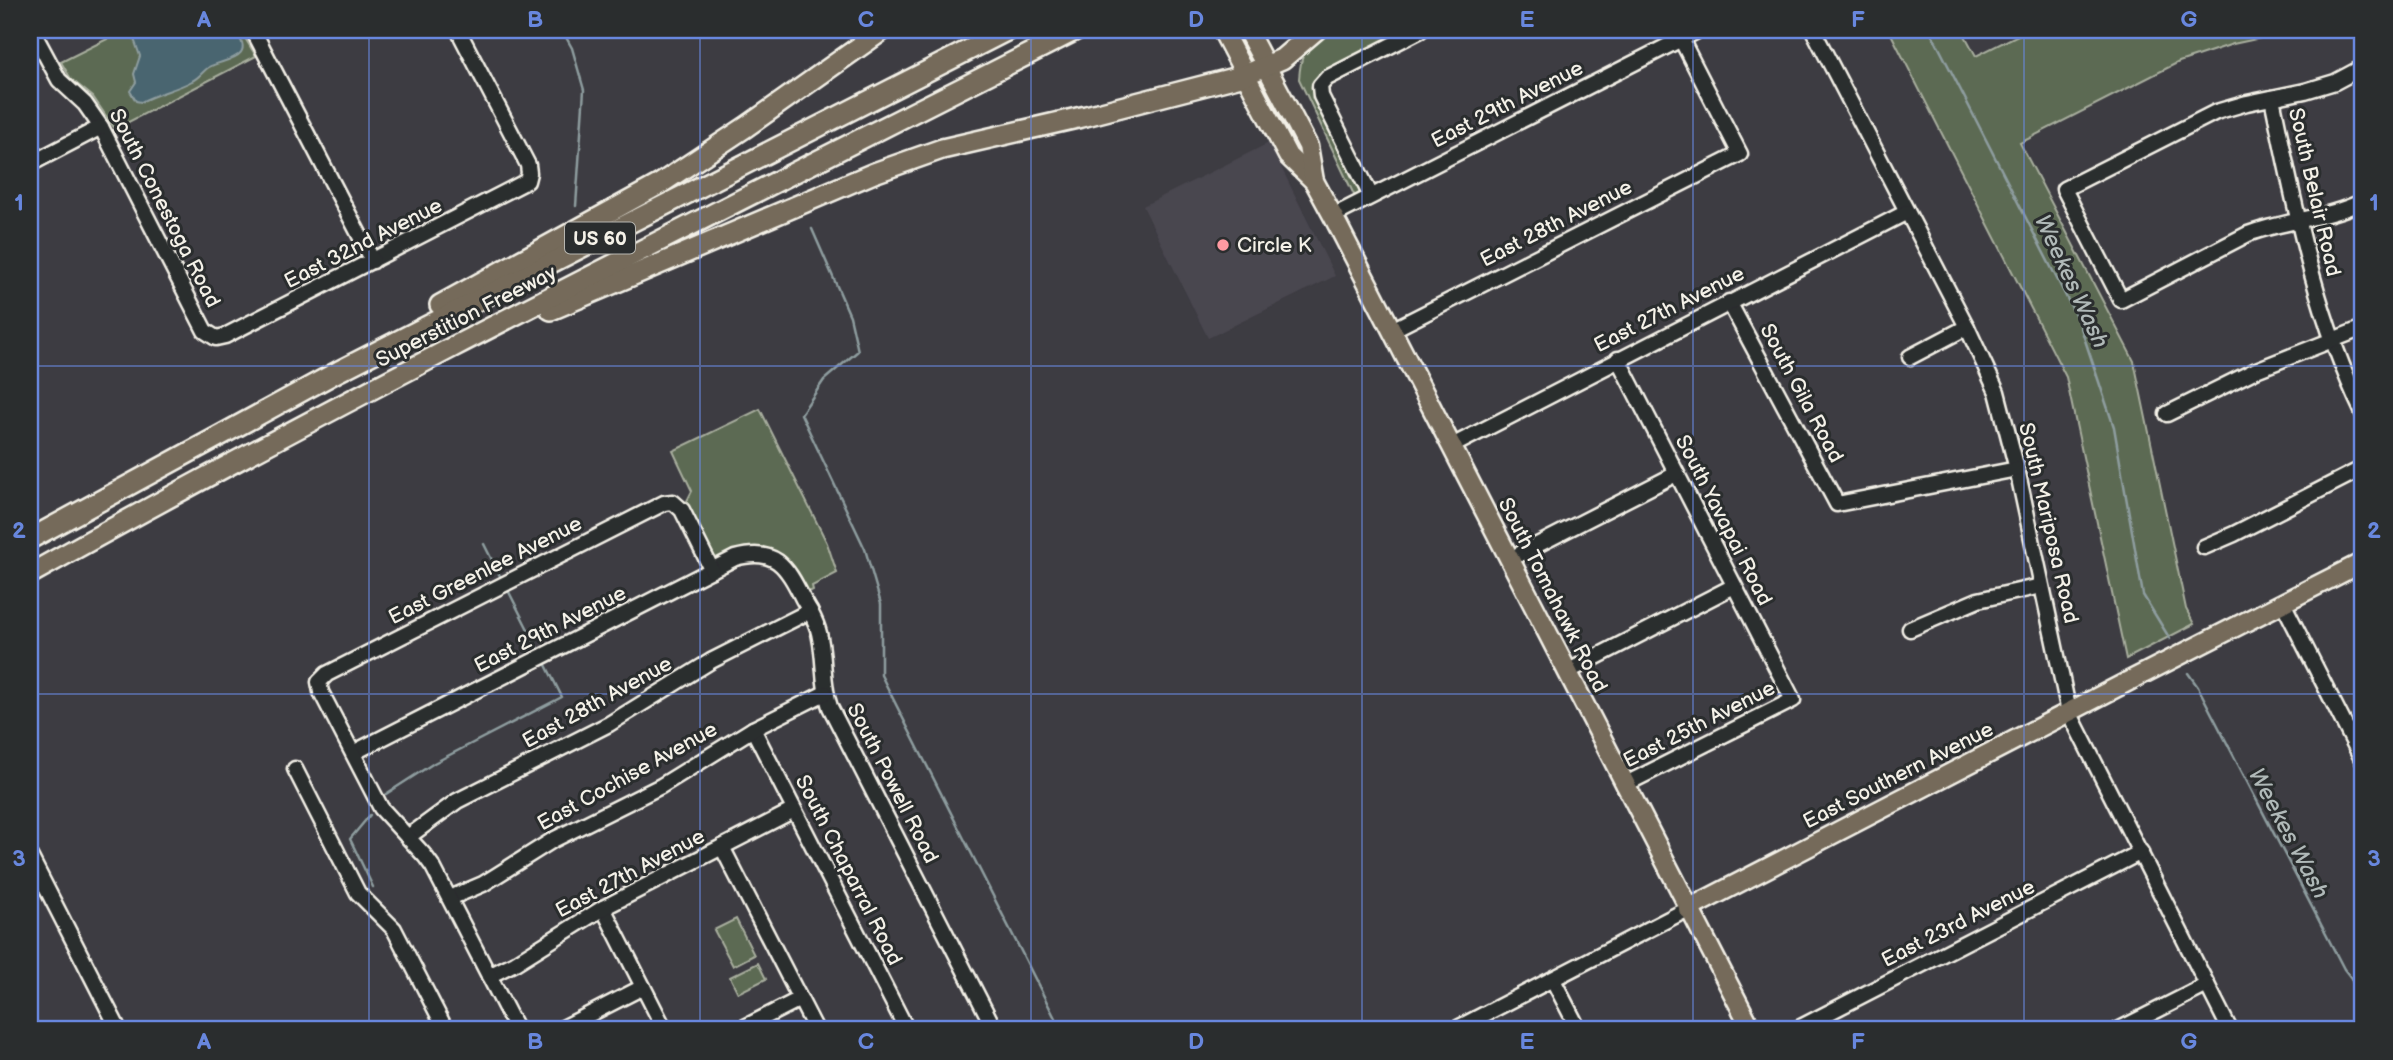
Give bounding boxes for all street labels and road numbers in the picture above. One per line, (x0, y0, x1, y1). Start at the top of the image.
street label: East 29th Avenue (1427, 55, 1587, 153)
street label: South Conestoga Road (104, 105, 226, 312)
street label: South Belair Road (2283, 105, 2346, 279)
street label: East 28th Avenue (1476, 174, 1636, 273)
street label: East 32nd Avenue (280, 193, 446, 294)
road number: US 60 (565, 222, 635, 254)
street label: Superstition Freeway (372, 260, 561, 373)
street label: East 27th Avenue (1590, 261, 1748, 358)
street label: South Gila Road (1755, 320, 1849, 467)
street label: South Mariposa Road (2013, 420, 2084, 626)
street label: South Yavapai Road (1670, 431, 1777, 610)
street label: South Tomahawk Road (1493, 494, 1613, 697)
street label: East Greenlee Avenue (384, 511, 586, 630)
street label: East 29th Avenue (470, 580, 630, 678)
street label: East 28th Avenue (518, 651, 676, 754)
street label: East 25th Avenue (1619, 675, 1779, 773)
street label: South Powell Road (841, 699, 944, 867)
street label: East Cochise Avenue (533, 717, 722, 836)
street label: East Southern Avenue (1799, 717, 1997, 834)
street label: South Chaparral Road (790, 771, 907, 970)
street label: East 27th Avenue (551, 824, 709, 923)
street label: East 23rd Avenue (1877, 874, 2039, 973)

